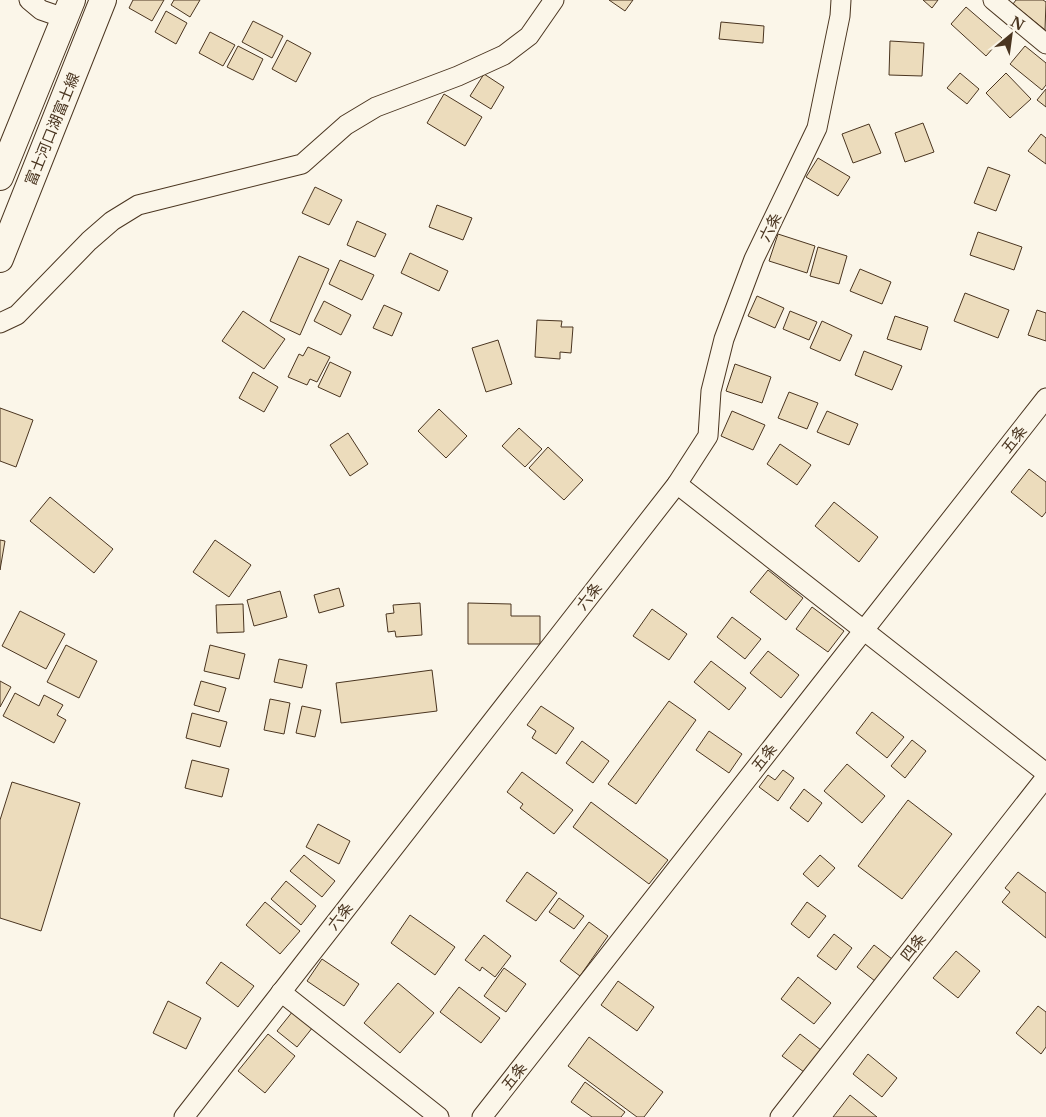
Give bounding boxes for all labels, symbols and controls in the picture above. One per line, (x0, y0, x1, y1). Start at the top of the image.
north arrow (986, 10, 1036, 60)
text: N (1007, 13, 1027, 35)
street label: 富士河口湖富士線 (21, 70, 83, 188)
street label: 六条 (755, 209, 785, 245)
street label: 五条 (997, 421, 1031, 457)
street label: 六条 (572, 578, 606, 614)
street label: 五条 (747, 739, 781, 775)
street label: 六条 (323, 898, 357, 934)
street label: 四条 (896, 929, 930, 965)
street label: 五条 (497, 1058, 531, 1094)

